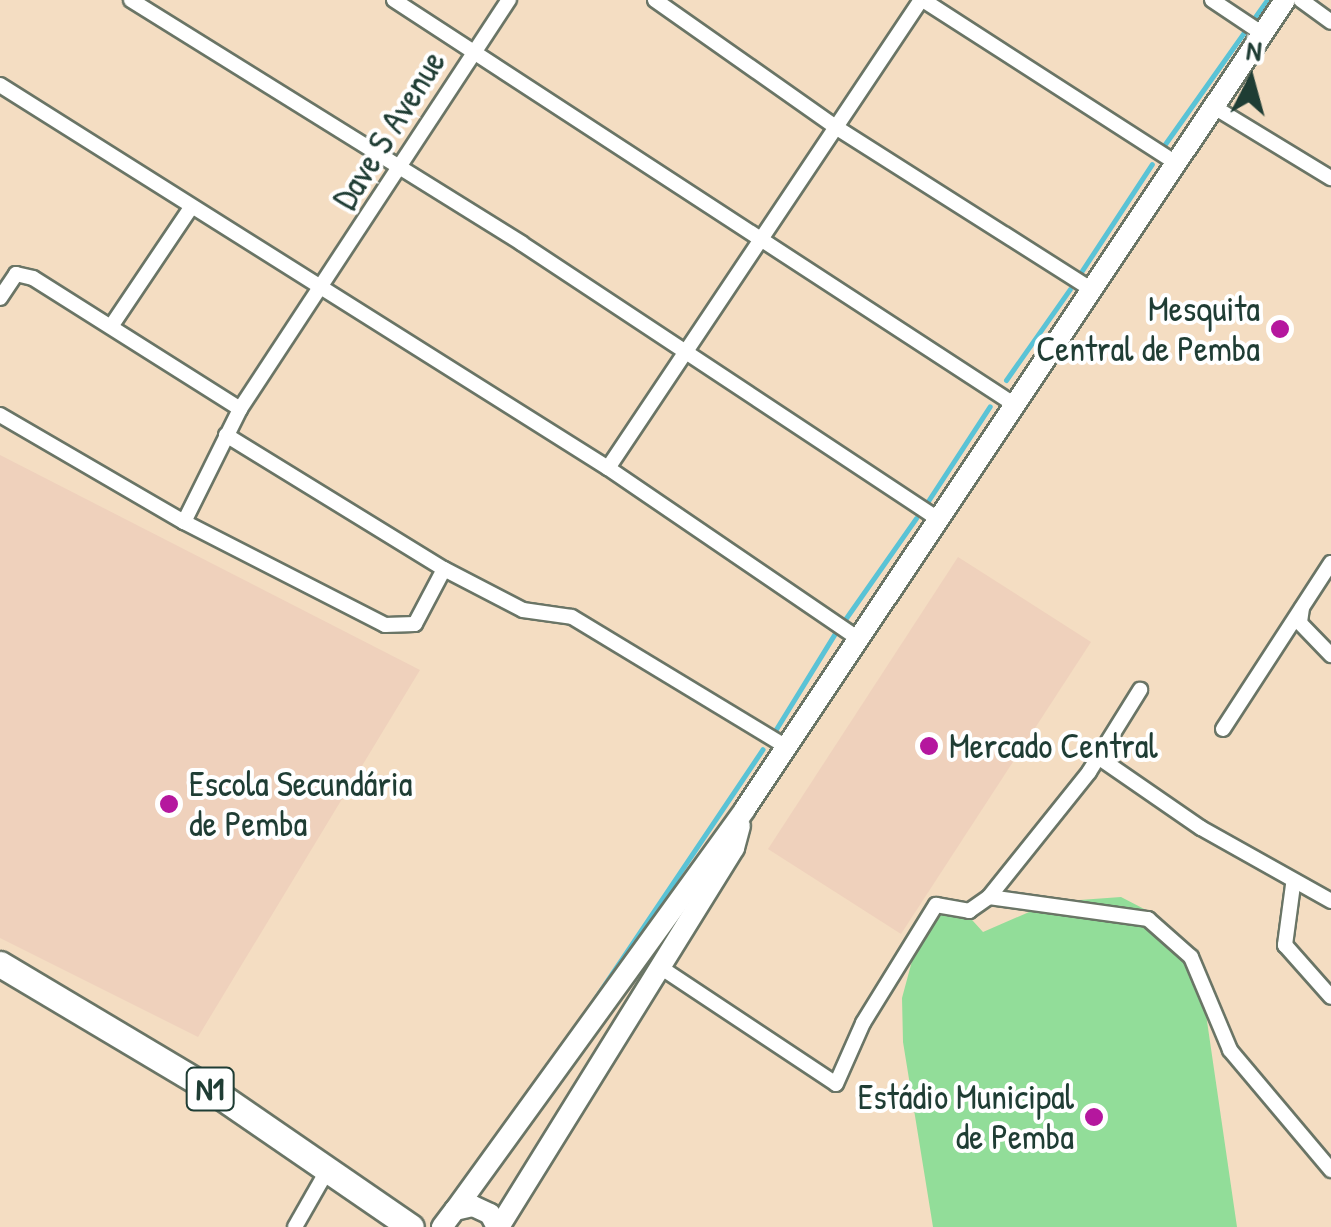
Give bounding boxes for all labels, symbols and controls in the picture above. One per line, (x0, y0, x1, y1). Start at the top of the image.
north arrow (1201, 30, 1301, 130)
text: N (1245, 30, 1264, 70)
street label: Dave S Avenue (324, 43, 454, 217)
place label: Mesquita Central de Pemba (1036, 288, 1260, 370)
marker: Mesquita Central de Pemba (1269, 318, 1291, 340)
place label: Mercado Central (949, 725, 1158, 767)
marker: Mercado Central (918, 735, 940, 757)
place label: Escola Secundária de Pemba (189, 763, 413, 845)
marker: Escola Secundária de Pemba (158, 793, 180, 815)
road number: N1 (185, 1062, 235, 1116)
place label: Estádio Municipal de Pemba (858, 1076, 1074, 1158)
marker: Estádio Municipal de Pemba (1083, 1106, 1105, 1128)

